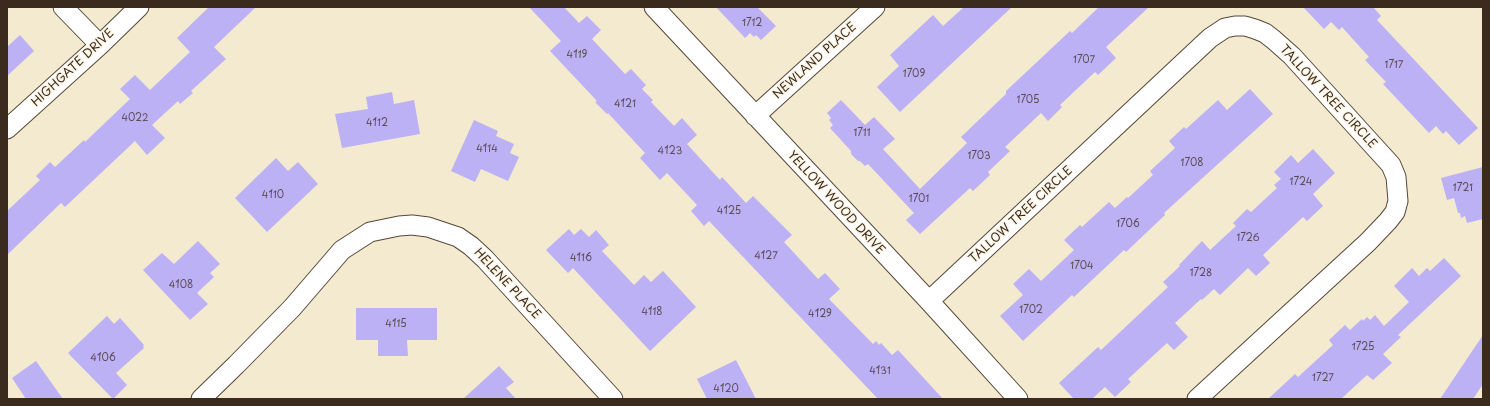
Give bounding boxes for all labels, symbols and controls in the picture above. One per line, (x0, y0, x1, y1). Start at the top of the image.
house number: 1712 (742, 17, 762, 29)
street label: NEWLAND PLACE (770, 20, 860, 102)
street label: HIGHGATE DRIVE (29, 26, 117, 110)
street label: TALLOW TREE CIRCLE (1276, 42, 1380, 152)
house number: 4119 (567, 49, 587, 61)
house number: 1707 (1073, 54, 1095, 66)
house number: 1717 (1385, 59, 1403, 71)
house number: 1709 (903, 68, 925, 80)
house number: 1705 (1017, 94, 1039, 106)
house number: 4121 (614, 98, 636, 110)
house number: 4022 (121, 112, 149, 124)
house number: 4112 (366, 117, 388, 129)
house number: 1711 (854, 127, 870, 139)
house number: 4114 (476, 143, 498, 155)
house number: 4123 (658, 145, 682, 157)
street label: YELLOW WOOD DRIVE (784, 148, 888, 258)
house number: 1703 (967, 150, 991, 162)
house number: 1708 (1181, 157, 1203, 169)
street label: TALLOW TREE CIRCLE (966, 163, 1076, 267)
house number: 1724 (1290, 176, 1312, 188)
house number: 1721 (1453, 182, 1473, 194)
house number: 4110 (262, 189, 284, 201)
house number: 1701 (909, 193, 929, 205)
house number: 4125 (717, 205, 741, 217)
house number: 1706 (1116, 218, 1140, 230)
house number: 1726 (1236, 232, 1260, 244)
street label: HELENE PLACE (471, 246, 543, 322)
house number: 4127 (754, 250, 778, 262)
house number: 4116 (570, 252, 592, 264)
house number: 1704 (1070, 260, 1094, 272)
house number: 1728 (1190, 267, 1212, 279)
house number: 4108 (169, 279, 193, 291)
house number: 1702 (1019, 304, 1043, 316)
house number: 4118 (641, 306, 663, 318)
house number: 4129 (808, 308, 832, 320)
house number: 4115 (385, 318, 407, 330)
house number: 1725 (1351, 341, 1375, 353)
house number: 4106 (90, 352, 116, 364)
house number: 4131 (869, 365, 891, 377)
house number: 1727 (1312, 372, 1334, 384)
house number: 4120 (713, 383, 739, 395)

